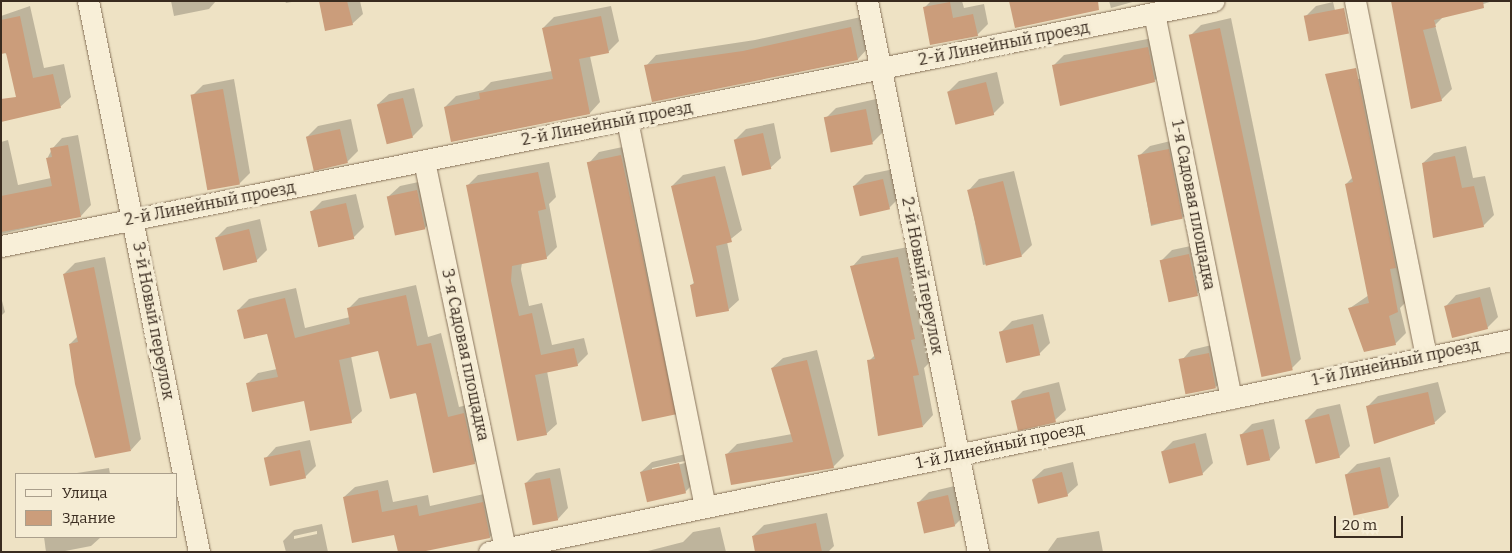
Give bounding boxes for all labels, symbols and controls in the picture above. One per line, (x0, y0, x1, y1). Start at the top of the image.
street label: 2-й Линейный проезд (917, 18, 1091, 70)
street label: 2-й Линейный проезд (520, 98, 694, 150)
street label: 1-я Садовая площадка (1167, 118, 1219, 292)
street label: 2-й Линейный проезд (123, 178, 297, 230)
street label: 2-й Новый переулок (897, 196, 947, 356)
street label: 3-й Новый переулок (128, 240, 178, 402)
street label: 3-я Садовая площадка (437, 267, 493, 443)
street label: 1-й Линейный проезд (1310, 336, 1482, 390)
street label: 1-й Линейный проезд (914, 419, 1086, 473)
legend (15, 473, 178, 538)
text: Улица (62, 484, 108, 502)
scale bar (1337, 506, 1406, 538)
text: Здание (62, 509, 116, 527)
text: 20 m (1342, 516, 1377, 534)

